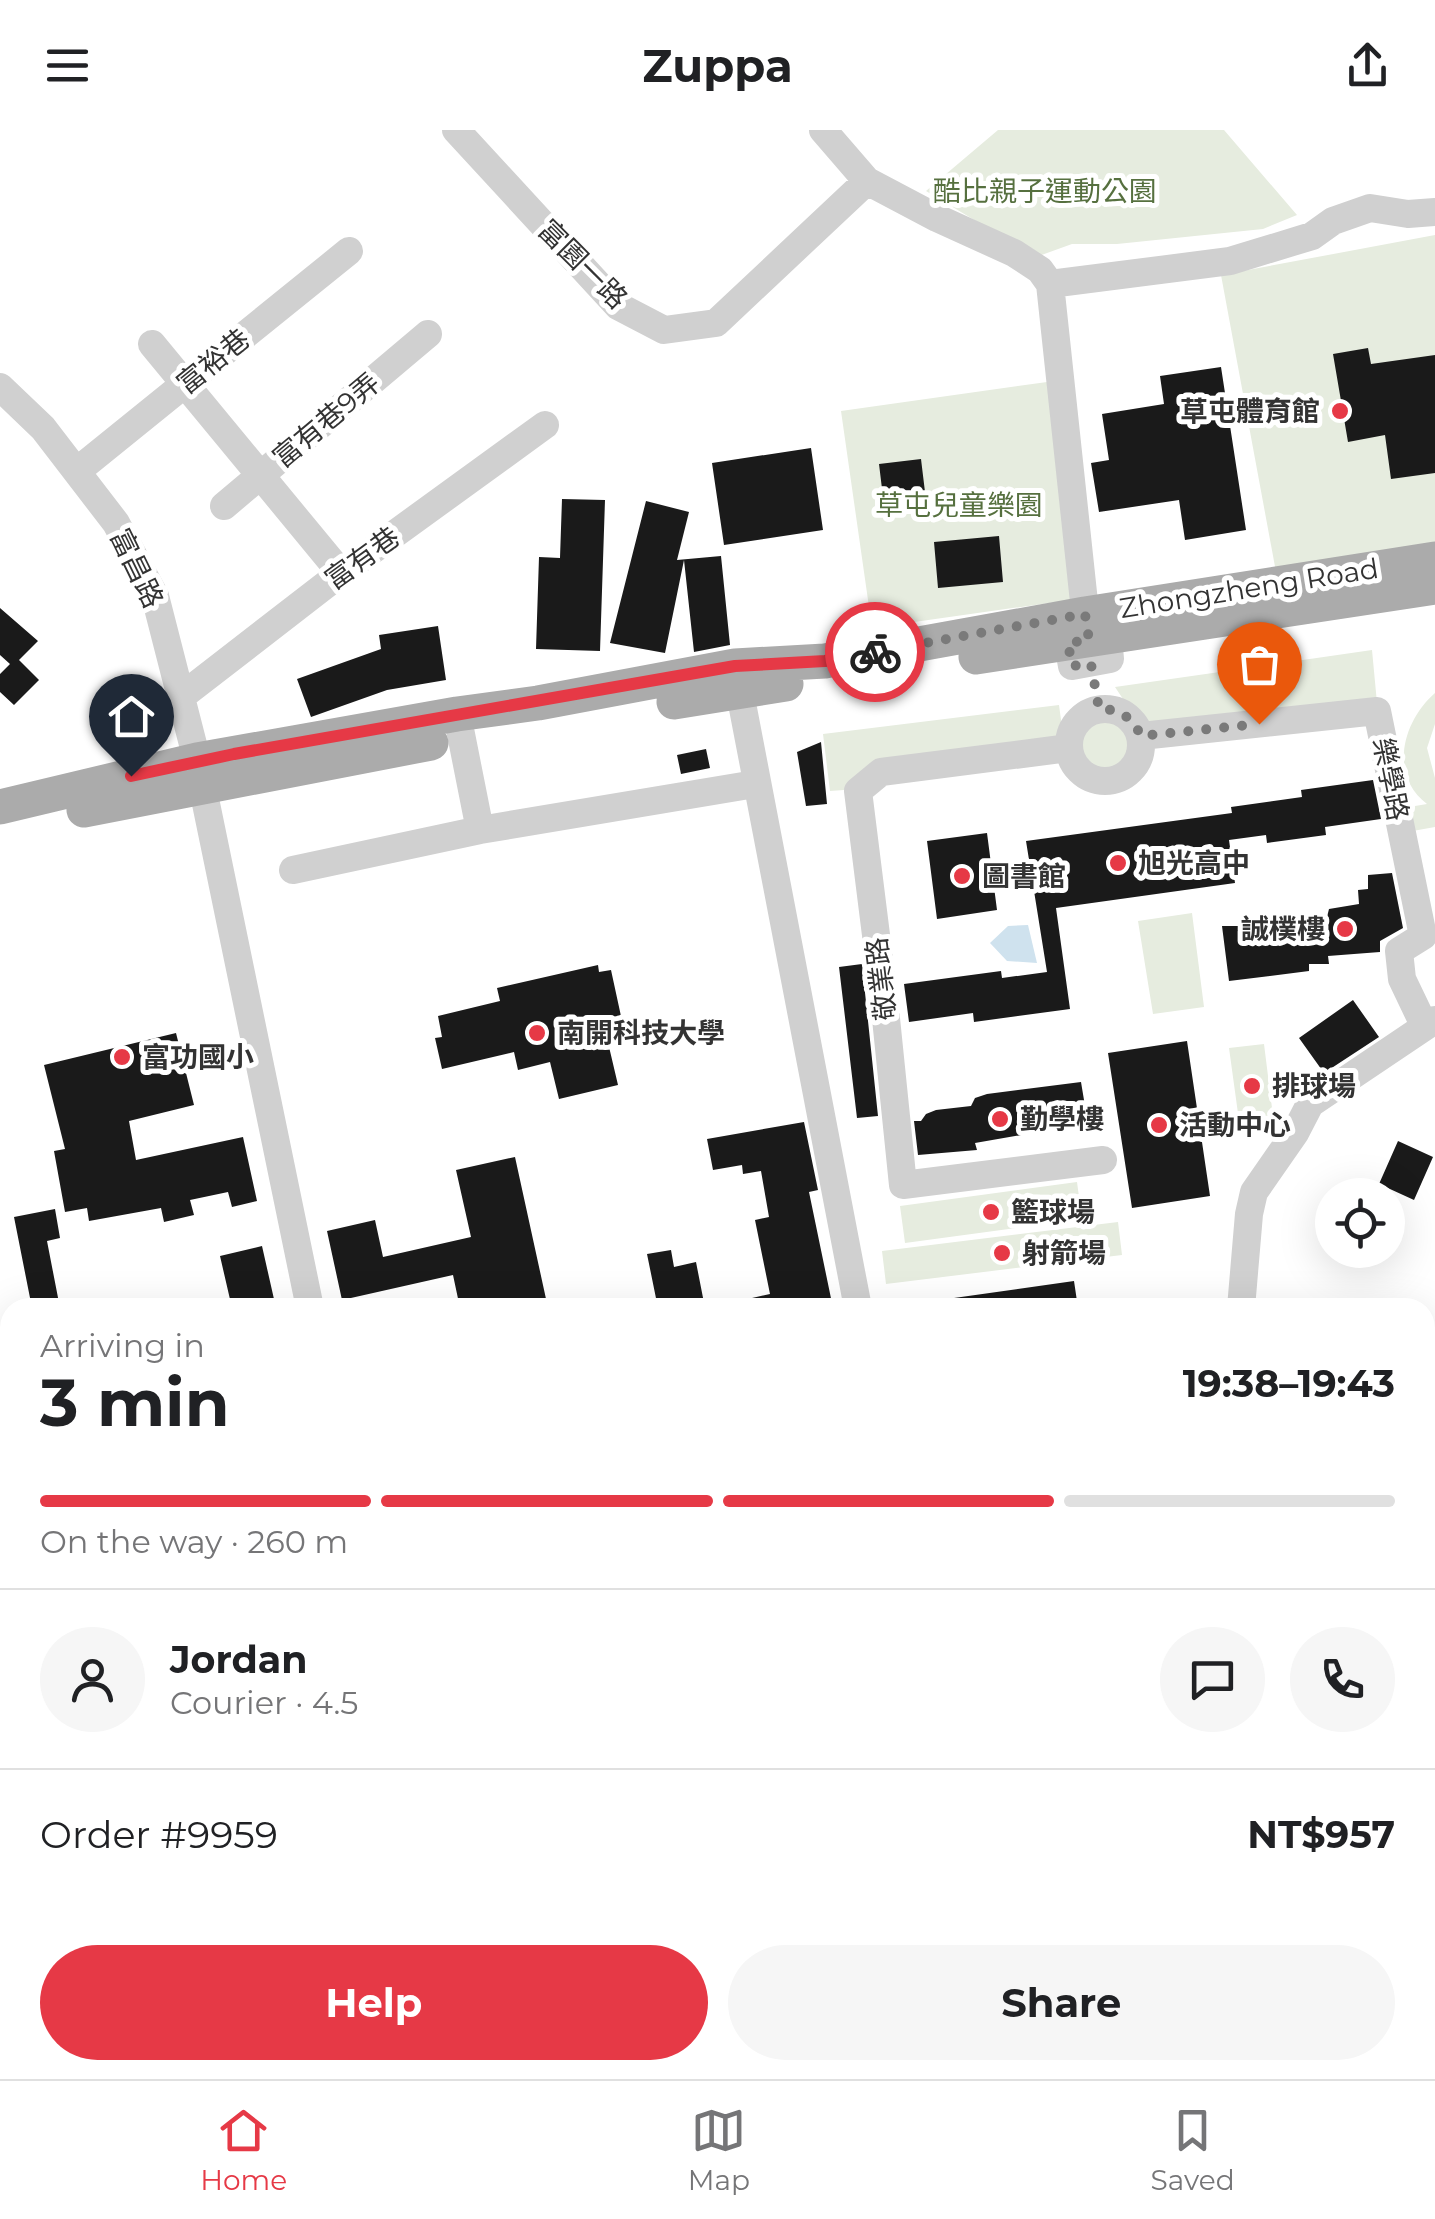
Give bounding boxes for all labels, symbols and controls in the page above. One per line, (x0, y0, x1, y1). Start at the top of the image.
icon: menu (40, 38, 95, 93)
text: Zuppa (642, 38, 793, 93)
icon: share (1340, 38, 1395, 93)
park label: 酷比親子運動公園 (933, 174, 1157, 208)
street label: 富園一路 (531, 212, 635, 316)
street label: 富裕巷 (170, 321, 256, 401)
street label: 富有巷9弄 (266, 365, 386, 475)
place label: 草屯體育館 (1180, 394, 1320, 428)
marker: 草屯體育館 (1329, 400, 1351, 422)
park label: 草屯兒童樂園 (875, 488, 1043, 522)
street label: 富有巷 (318, 520, 406, 596)
street label: 富昌路 (103, 523, 171, 613)
street label: Zhongzheng Road (1117, 551, 1381, 625)
courier (825, 602, 925, 702)
pin (1217, 622, 1302, 725)
icon: bike (848, 625, 903, 680)
icon: bag (1232, 637, 1287, 692)
pin (89, 674, 174, 777)
icon: home (104, 689, 159, 744)
street label: 樂學路 (1366, 735, 1416, 823)
place label: 旭光高中 (1138, 846, 1250, 880)
marker: 旭光高中 (1107, 852, 1129, 874)
place label: 圖書館 (982, 859, 1066, 893)
marker: 圖書館 (951, 865, 973, 887)
place label: 誠樸樓 (1241, 912, 1325, 946)
marker: 誠樸樓 (1334, 918, 1356, 940)
street label: 敬業路 (859, 935, 903, 1023)
place label: 南開科技大學 (557, 1016, 725, 1050)
marker: 南開科技大學 (526, 1022, 548, 1044)
place label: 富功國小 (142, 1040, 254, 1074)
marker: 富功國小 (111, 1046, 133, 1068)
place label: 排球場 (1272, 1069, 1356, 1103)
marker: 排球場 (1241, 1075, 1263, 1097)
place label: 勤學樓 (1020, 1102, 1104, 1136)
marker: 勤學樓 (989, 1108, 1011, 1130)
place label: 活動中心 (1179, 1108, 1291, 1142)
marker: 活動中心 (1148, 1114, 1170, 1136)
map controls (1315, 1178, 1405, 1268)
button: locate (1315, 1178, 1405, 1268)
place label: 籃球場 (1011, 1195, 1095, 1229)
marker: 籃球場 (980, 1201, 1002, 1223)
place label: 射箭場 (1022, 1236, 1106, 1270)
marker: 射箭場 (991, 1242, 1013, 1264)
text: Arriving in (40, 1326, 205, 1365)
text: 19:38–19:43 (1183, 1360, 1395, 1407)
text: 3 min (40, 1363, 230, 1442)
text: On the way · 260 m (40, 1522, 348, 1561)
button: person (40, 1627, 145, 1732)
button: chat (1160, 1627, 1265, 1732)
button: phone (1290, 1627, 1395, 1732)
text: Jordan (170, 1636, 308, 1683)
text: Courier · 4.5 (170, 1683, 358, 1722)
text: Order #9959 (40, 1811, 278, 1858)
text: NT$957 (1247, 1811, 1395, 1858)
button: Help (40, 1945, 708, 2060)
button: Share (728, 1945, 1395, 2060)
tab: Home (200, 2103, 287, 2197)
tab: Map (688, 2103, 750, 2197)
tab: Saved (1151, 2103, 1235, 2197)

